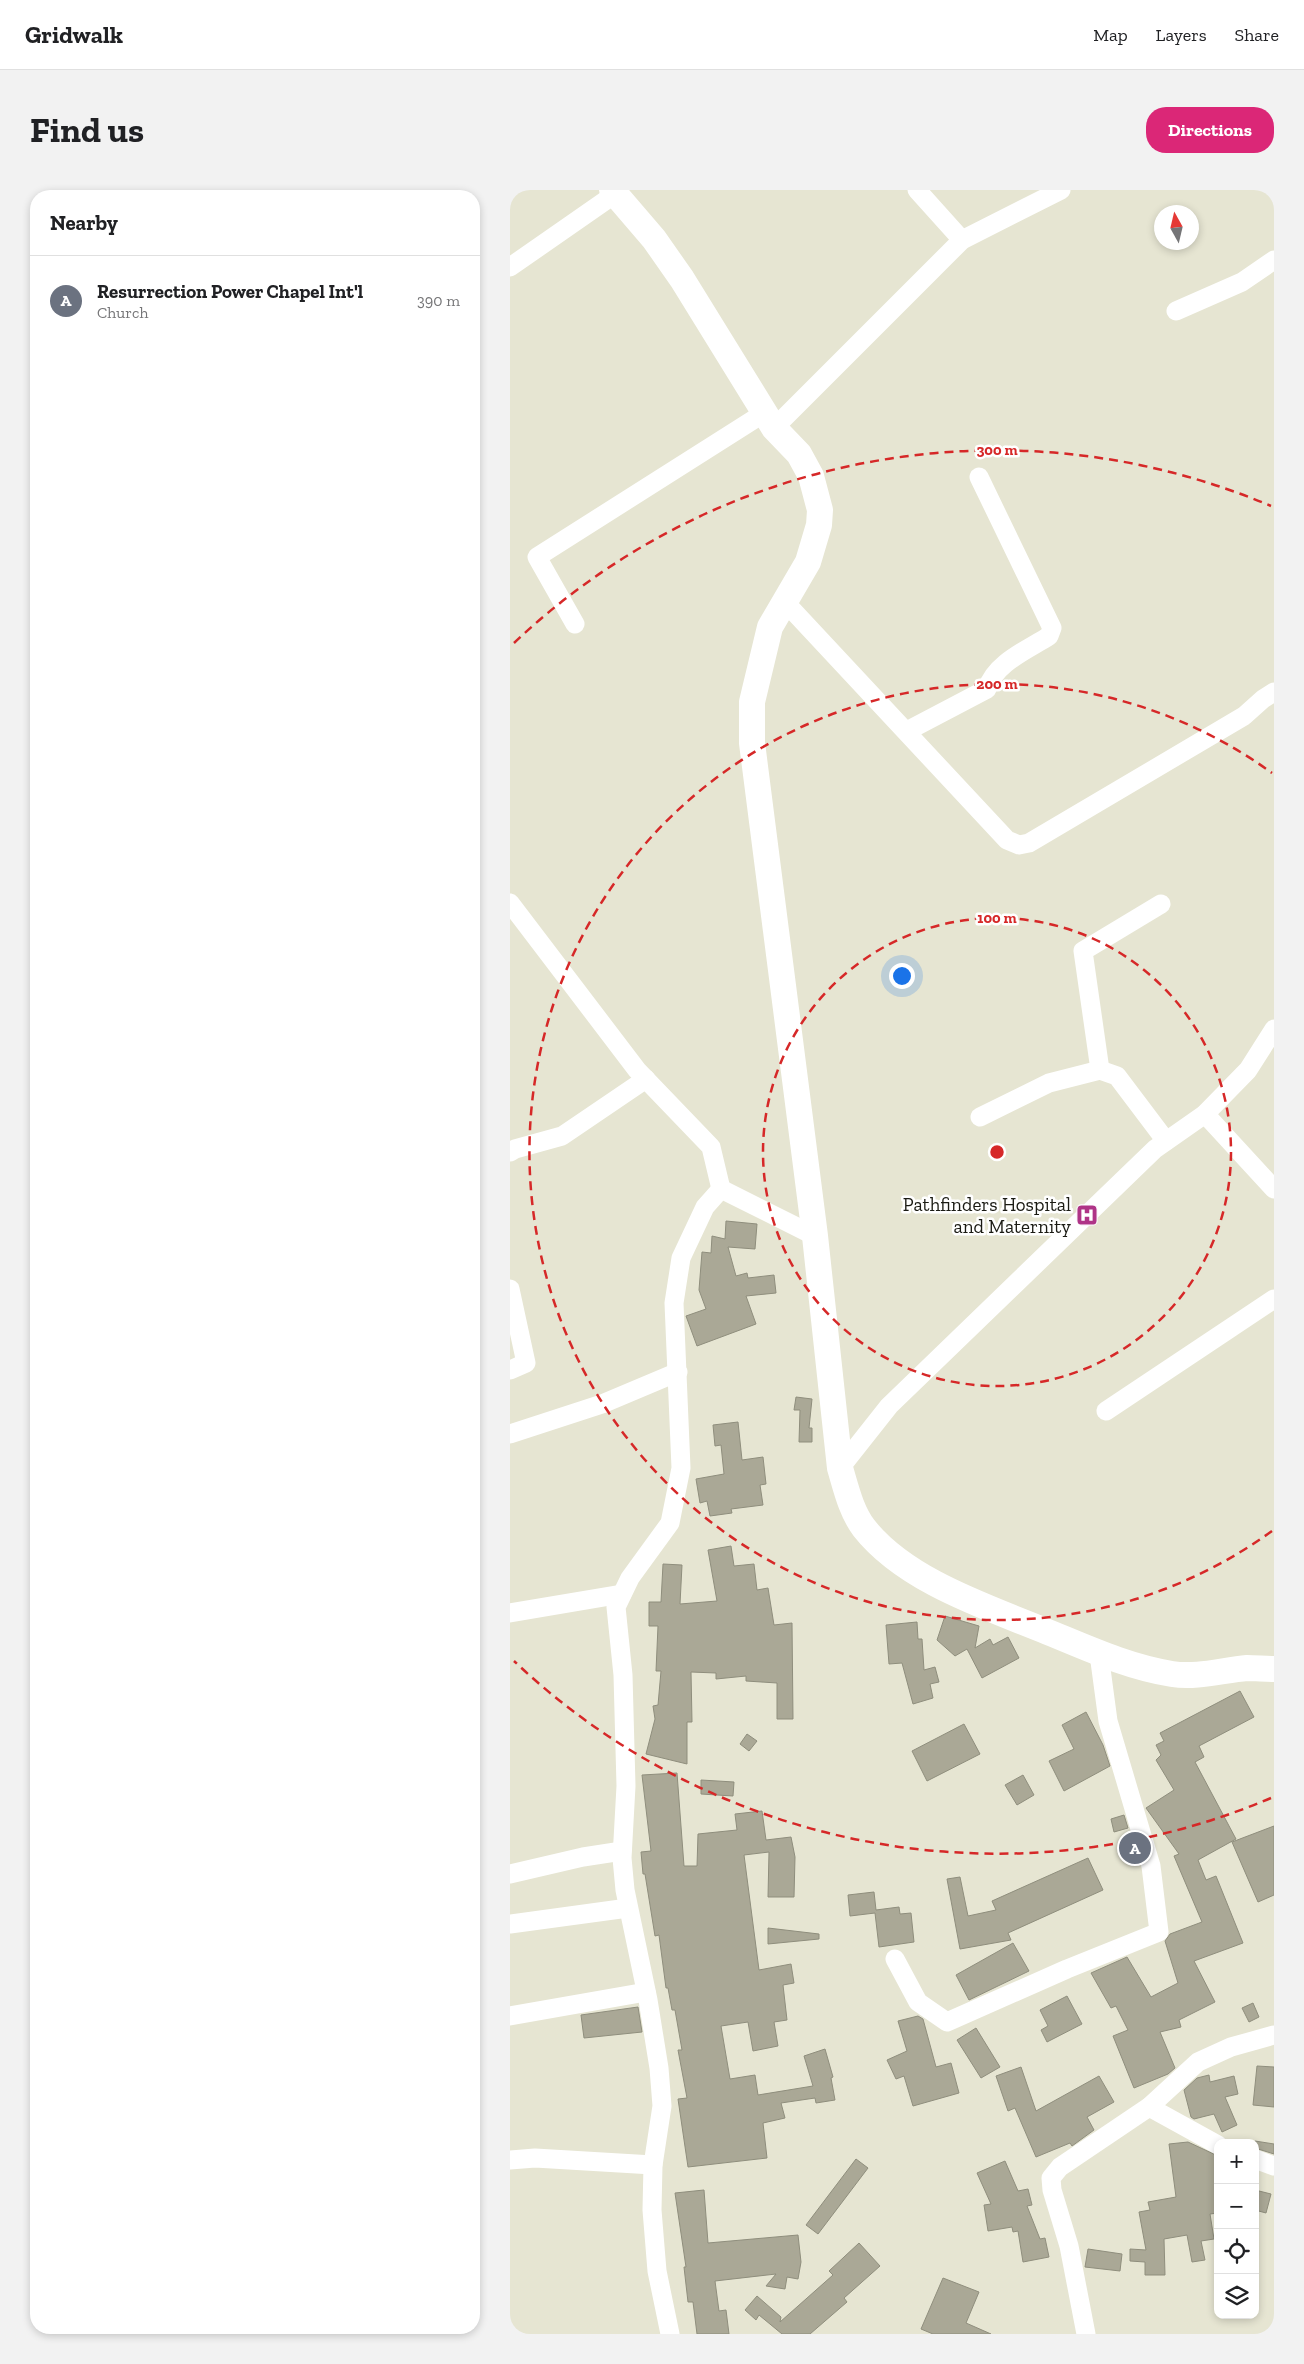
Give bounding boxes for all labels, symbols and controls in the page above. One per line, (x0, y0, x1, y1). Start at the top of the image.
text: Gridwalk (25, 20, 123, 49)
text: Map (1093, 24, 1128, 46)
text: Layers (1156, 24, 1207, 46)
text: Share (1235, 24, 1279, 46)
button: Directions (1146, 107, 1274, 153)
text: Find us (30, 109, 144, 151)
north arrow (1154, 205, 1199, 250)
text: Nearby (50, 210, 118, 235)
text: Resurrection Power Chapel Int'l (97, 280, 363, 303)
text: A (61, 291, 72, 310)
text: 390 m (417, 291, 460, 310)
text: Church (97, 303, 148, 322)
text: 300 m (976, 441, 1018, 459)
text: 200 m (976, 675, 1018, 693)
text: 100 m (977, 909, 1017, 927)
your location (889, 963, 915, 989)
centre of rings (988, 1143, 1006, 1161)
place label: Pathfinders Hospital and Maternity (903, 1193, 1071, 1238)
hospital icon: Pathfinders Hospital and Maternity (1075, 1203, 1099, 1227)
pin: A (1119, 1829, 1151, 1867)
map controls (1214, 2139, 1259, 2319)
button: + (1214, 2139, 1259, 2184)
button: − (1214, 2184, 1259, 2229)
button: locate (1214, 2229, 1259, 2274)
button: layers (1214, 2274, 1259, 2319)

